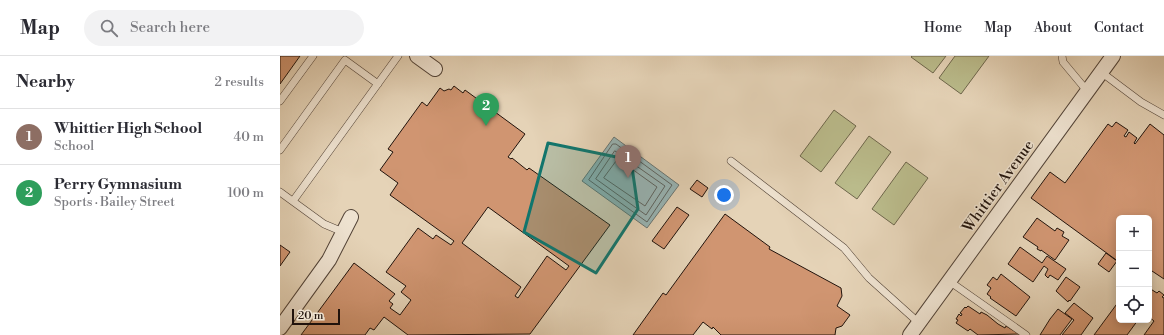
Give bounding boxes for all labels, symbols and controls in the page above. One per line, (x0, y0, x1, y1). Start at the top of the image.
search box (84, 10, 364, 46)
text: Map (20, 16, 60, 40)
icon: search (98, 17, 120, 39)
text: Search here (130, 18, 210, 37)
text: Home (924, 19, 962, 37)
text: Map (984, 19, 1012, 37)
text: About (1034, 19, 1072, 37)
text: Contact (1094, 19, 1144, 37)
text: Nearby (16, 71, 75, 93)
text: 2 results (215, 74, 264, 90)
pin: 2 (473, 93, 499, 126)
text: Whittier High School (54, 119, 202, 138)
text: 1 (26, 129, 32, 145)
text: 40 m (234, 129, 264, 145)
street label: Whittier Avenue (958, 136, 1038, 237)
text: School (54, 138, 94, 154)
pin: 1 (615, 145, 641, 178)
text: Perry Gymnasium (54, 175, 182, 194)
text: 2 (25, 185, 33, 201)
text: 100 m (228, 185, 264, 201)
your location (714, 185, 734, 205)
text: Sports · Bailey Street (54, 194, 175, 210)
map controls (1116, 215, 1152, 323)
button: + (1116, 215, 1152, 251)
button: − (1116, 251, 1152, 287)
button: locate (1116, 287, 1152, 323)
scale bar (292, 307, 340, 326)
text: 20 m (298, 309, 323, 323)

